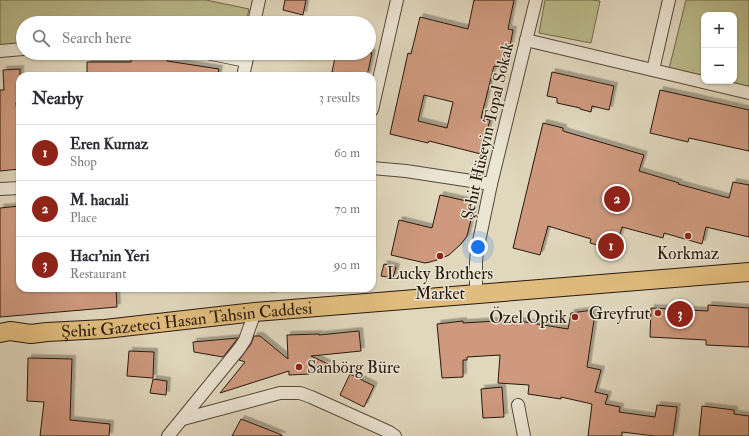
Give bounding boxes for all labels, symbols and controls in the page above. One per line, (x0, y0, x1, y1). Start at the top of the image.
map controls (701, 12, 737, 84)
button: + (701, 12, 737, 48)
search box (16, 16, 376, 60)
icon: search (30, 27, 52, 49)
text: Search here (62, 29, 131, 48)
street label: Şehit Hüseyin Topal Sokak (457, 40, 519, 222)
button: − (701, 48, 737, 84)
text: Nearby (32, 88, 83, 109)
text: 3 results (319, 90, 360, 106)
text: Eren Kurnaz (70, 135, 148, 154)
text: 1 (43, 145, 47, 161)
text: 60 m (334, 145, 360, 161)
text: Shop (70, 154, 97, 170)
pin: 2 (604, 184, 630, 214)
text: M. hacıali (70, 191, 129, 210)
text: 2 (42, 201, 48, 217)
text: 70 m (335, 201, 360, 217)
text: Place (70, 210, 97, 226)
pin: 1 (598, 231, 624, 261)
marker: Korkmaz (683, 231, 693, 241)
your location (468, 237, 488, 257)
place label: Korkmaz (657, 243, 719, 264)
text: Hacı'nin Yeri (70, 247, 149, 266)
marker: Lucky Brothers Market (435, 251, 445, 261)
text: 3 (43, 257, 48, 273)
text: 90 m (334, 257, 360, 273)
place label: Lucky Brothers Market (387, 263, 493, 304)
text: Restaurant (70, 266, 126, 282)
street label: Şehit Gazeteci Hasan Tahsin Caddesi (61, 297, 314, 342)
pin: 3 (667, 299, 693, 329)
place label: Greyfrut (589, 303, 650, 325)
place label: Özel Optik (489, 306, 567, 329)
marker: Greyfrut (653, 308, 663, 318)
marker: Özel Optik (570, 312, 580, 322)
place label: Sanbörg Büre (307, 357, 400, 378)
marker: Sanbörg Büre (294, 362, 304, 372)

